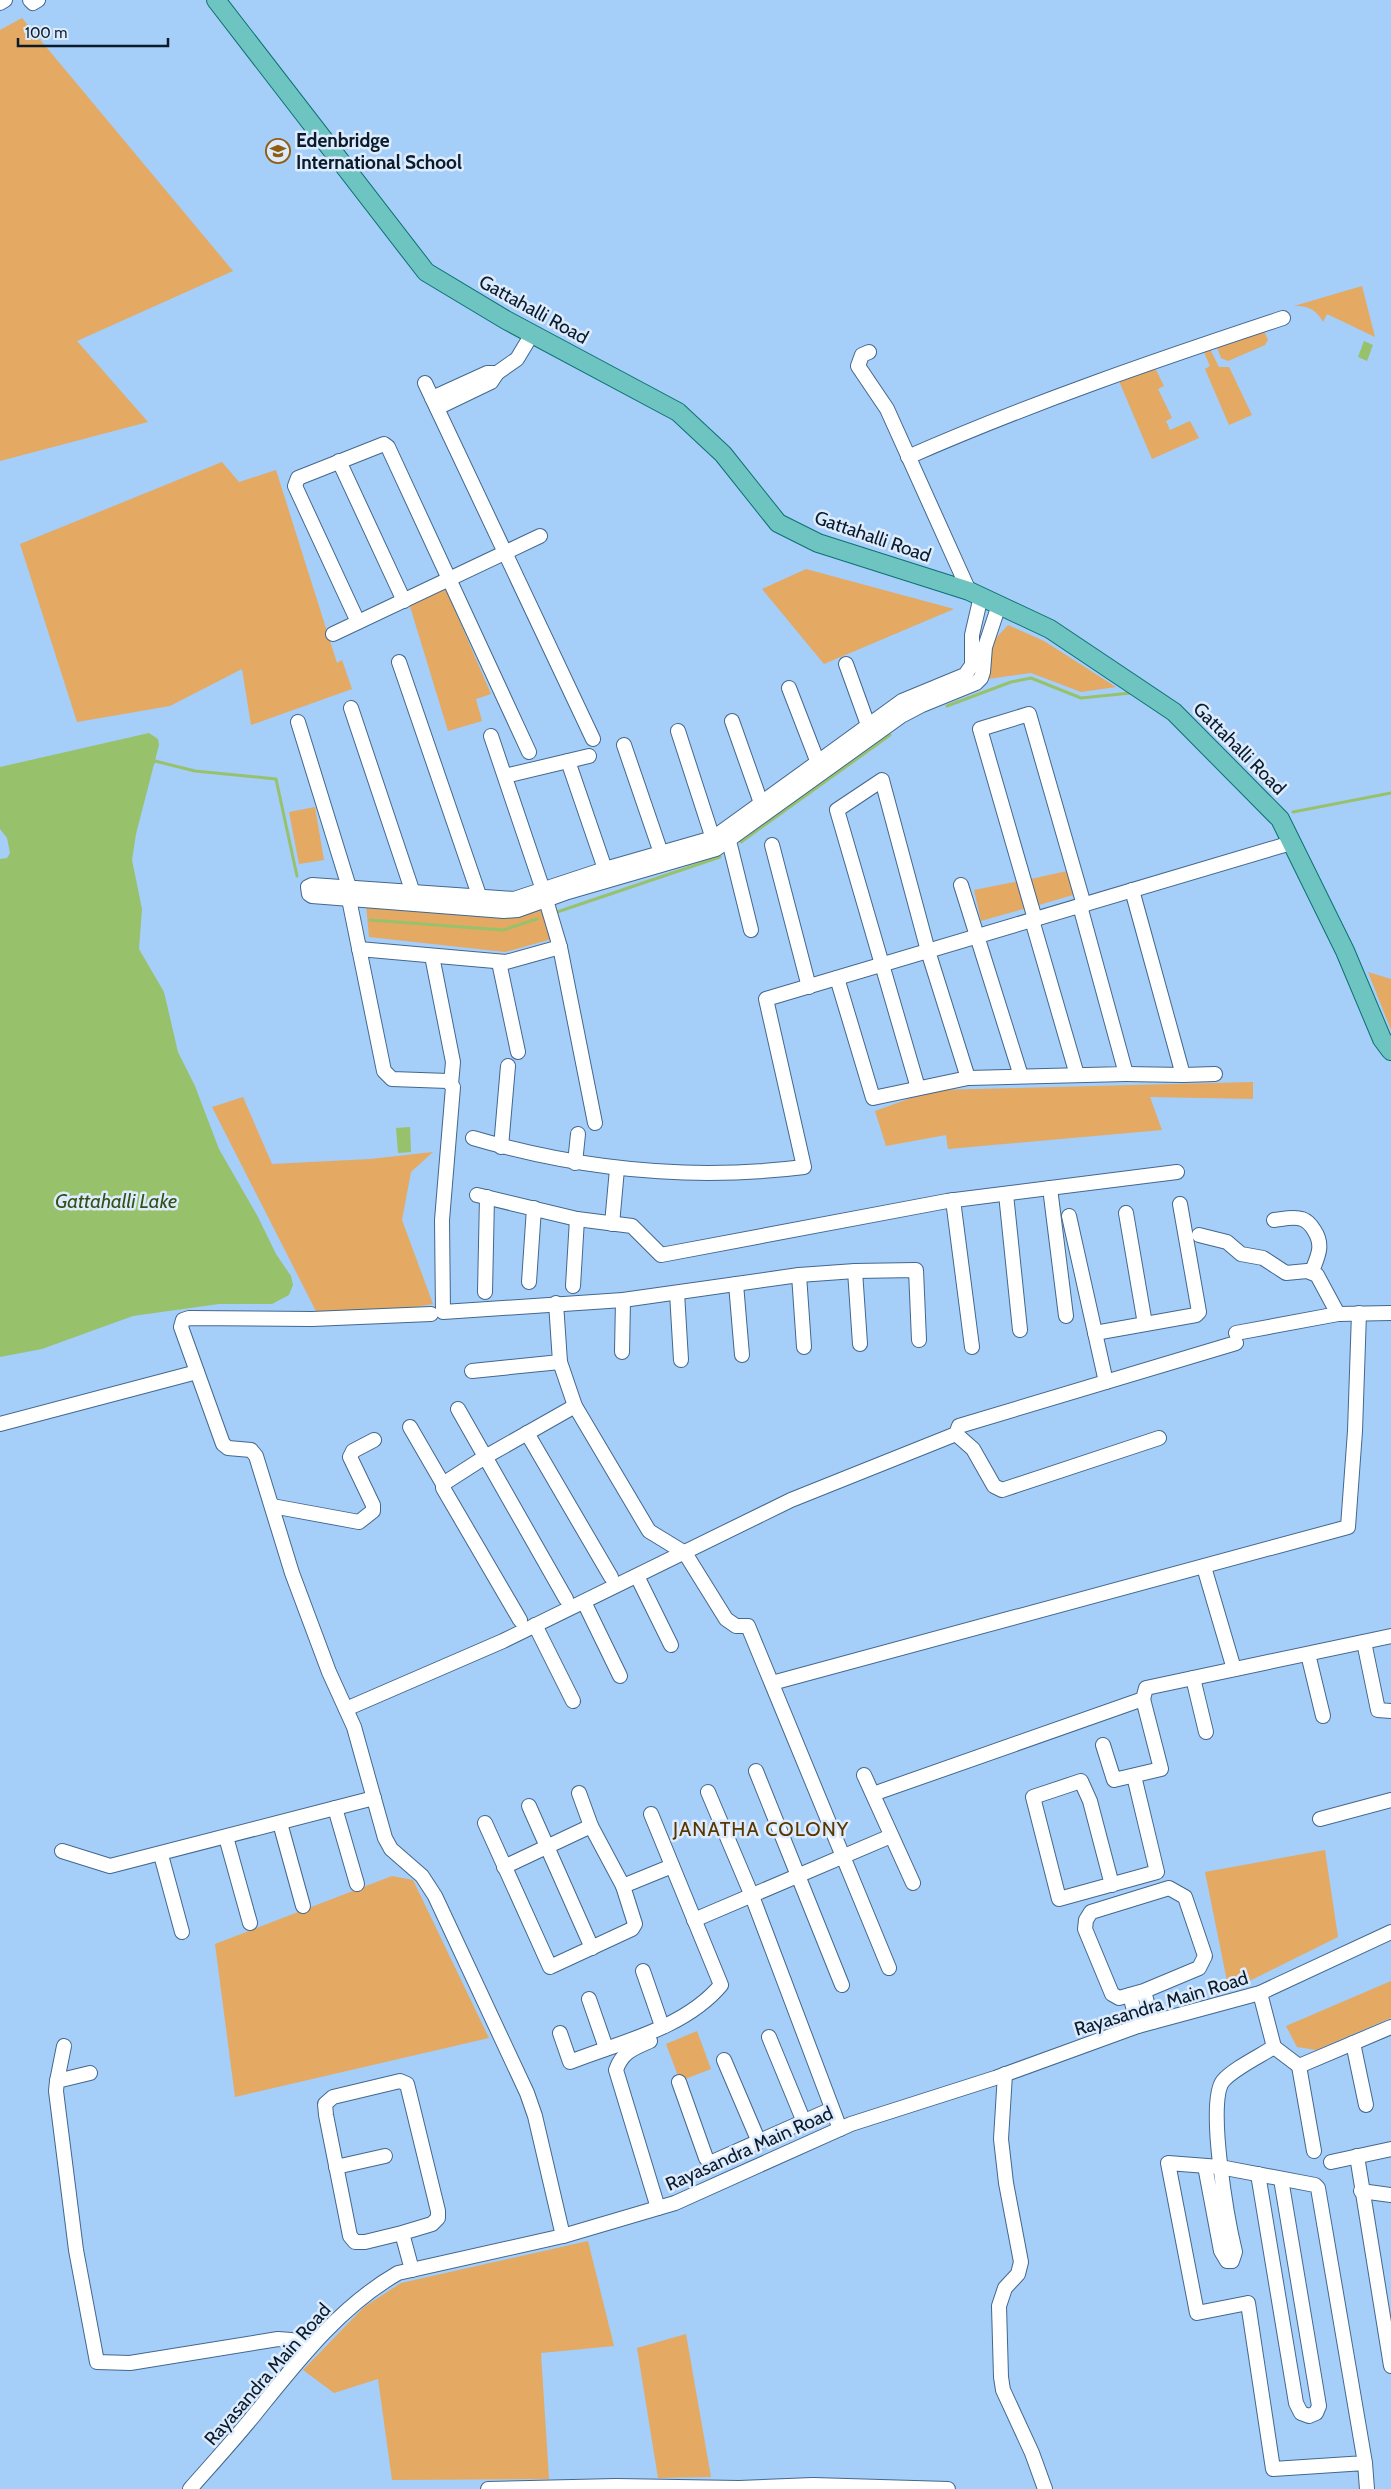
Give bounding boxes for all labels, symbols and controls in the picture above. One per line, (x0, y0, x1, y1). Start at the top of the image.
scale bar (18, 15, 168, 47)
text: 100 m (25, 24, 67, 42)
place label: Edenbridge International School (296, 129, 462, 174)
school or university icon: Edenbridge International School (265, 138, 291, 164)
street label: Gattahalli Road (475, 270, 592, 349)
street label: Gattahalli Road (812, 506, 934, 567)
street label: Gattahalli Road (1189, 697, 1291, 799)
water label: Gattahalli Lake (55, 1189, 177, 1213)
district label: JANATHA COLONY (672, 1817, 849, 1841)
street label: Rayasandra Main Road (1071, 1966, 1251, 2041)
street label: Rayasandra Main Road (662, 2101, 836, 2196)
street label: Rayasandra Main Road (199, 2299, 335, 2450)

